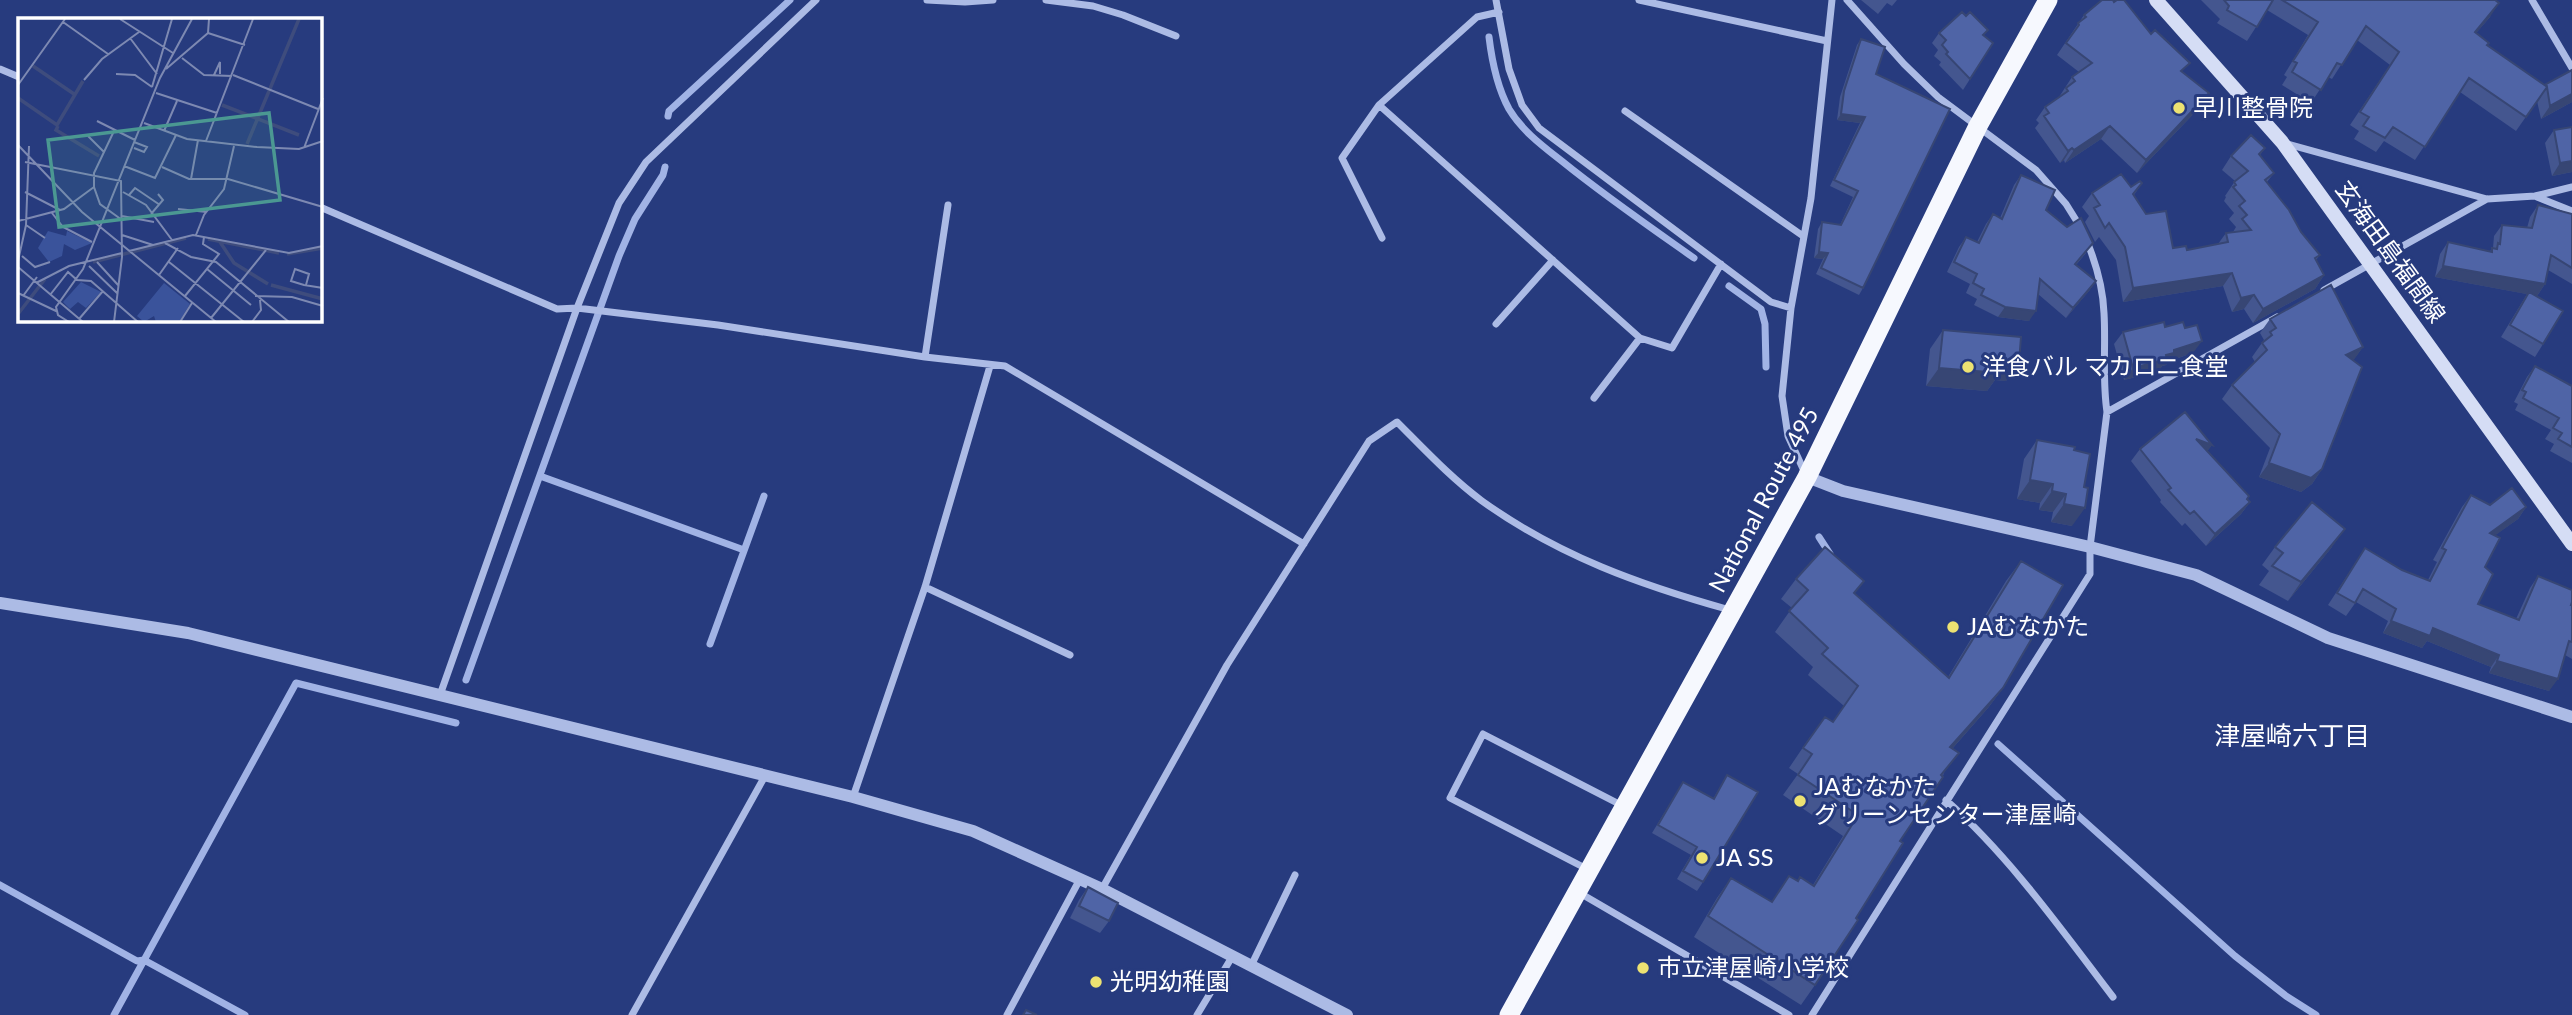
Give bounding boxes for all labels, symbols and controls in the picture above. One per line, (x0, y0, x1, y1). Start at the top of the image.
inset map (18, 18, 322, 322)
place label: 早川整骨院 (2193, 92, 2313, 121)
marker: 早川整骨院 (2171, 100, 2187, 116)
street label: 玄海田島福間線 (2330, 175, 2452, 328)
place label: 洋食バル マカロニ食堂 (1982, 351, 2228, 380)
marker: 洋食バル マカロニ食堂 (1960, 359, 1976, 375)
street label: National Route 495 (1702, 402, 1824, 597)
place label: JAむなかた (1967, 611, 2089, 640)
marker: JAむなかた (1945, 619, 1961, 635)
district label: 津屋崎六丁目 (2214, 719, 2370, 751)
place label: JAむなかた グリーンセンター津屋崎 (1814, 771, 2077, 828)
marker: JAむなかた グリーンセンター津屋崎 (1792, 793, 1808, 809)
place label: JA SS (1716, 842, 1774, 871)
marker: JA SS (1694, 850, 1710, 866)
place label: 市立津屋崎小学校 (1657, 952, 1849, 981)
marker: 市立津屋崎小学校 (1635, 960, 1651, 976)
place label: 光明幼稚園 (1110, 966, 1230, 995)
marker: 光明幼稚園 (1088, 974, 1104, 990)

